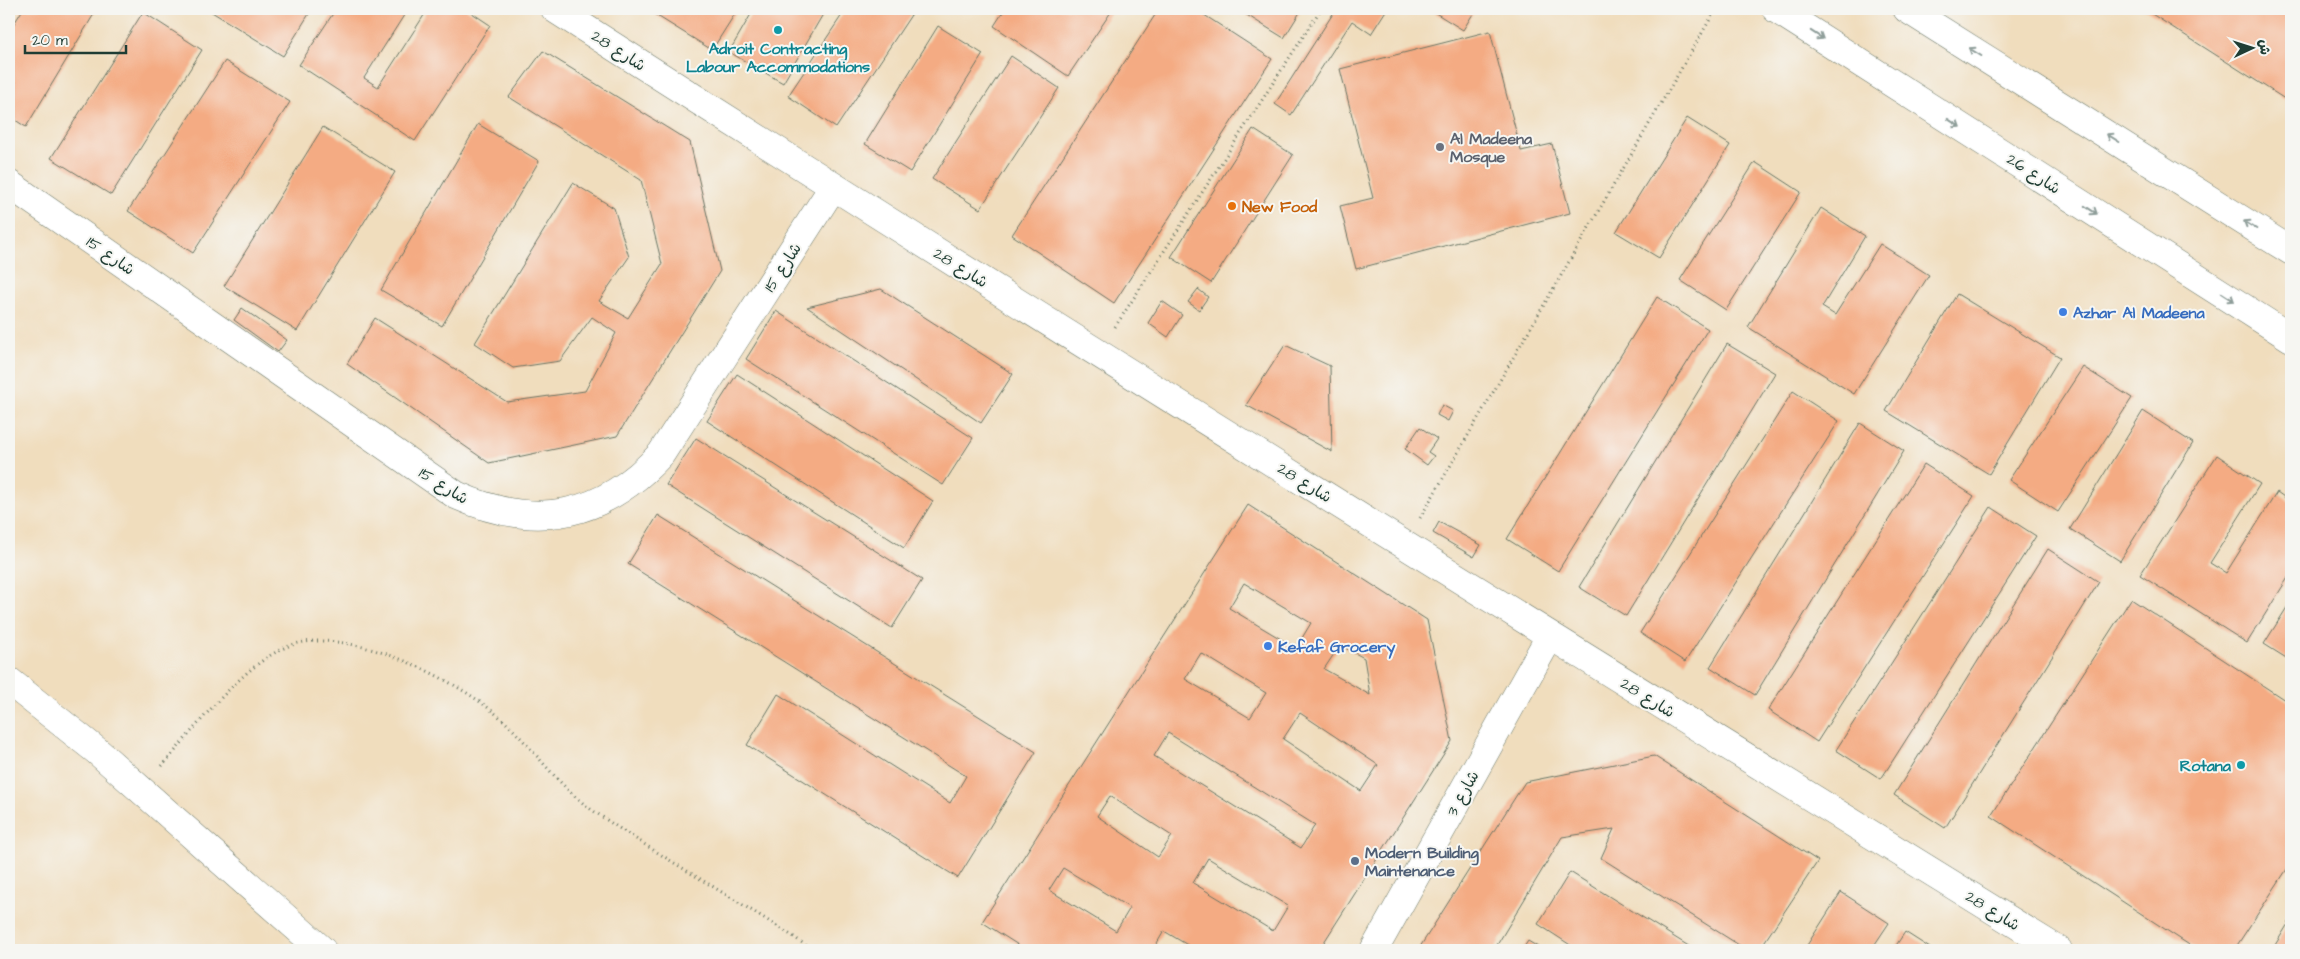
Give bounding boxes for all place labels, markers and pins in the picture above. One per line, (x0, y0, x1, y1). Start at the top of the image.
marker: Adroit Contracting Labour Accommodations (772, 24, 784, 36)
place label: Adroit Contracting Labour Accommodations (686, 38, 870, 78)
place label: Al Madeena Mosque (1450, 128, 1533, 168)
marker: Al Madeena Mosque (1434, 141, 1446, 153)
place label: New Food (1242, 196, 1318, 218)
marker: New Food (1226, 200, 1238, 212)
place label: Azhar Al Madeena (2073, 302, 2206, 324)
marker: Azhar Al Madeena (2057, 306, 2069, 318)
place label: Kefaf Grocery (1278, 636, 1395, 659)
marker: Kefaf Grocery (1262, 640, 1274, 652)
place label: Rotana (2180, 755, 2232, 777)
marker: Rotana (2235, 759, 2247, 771)
place label: Modern Building Maintenance (1365, 842, 1479, 882)
marker: Modern Building Maintenance (1349, 855, 1361, 867)

